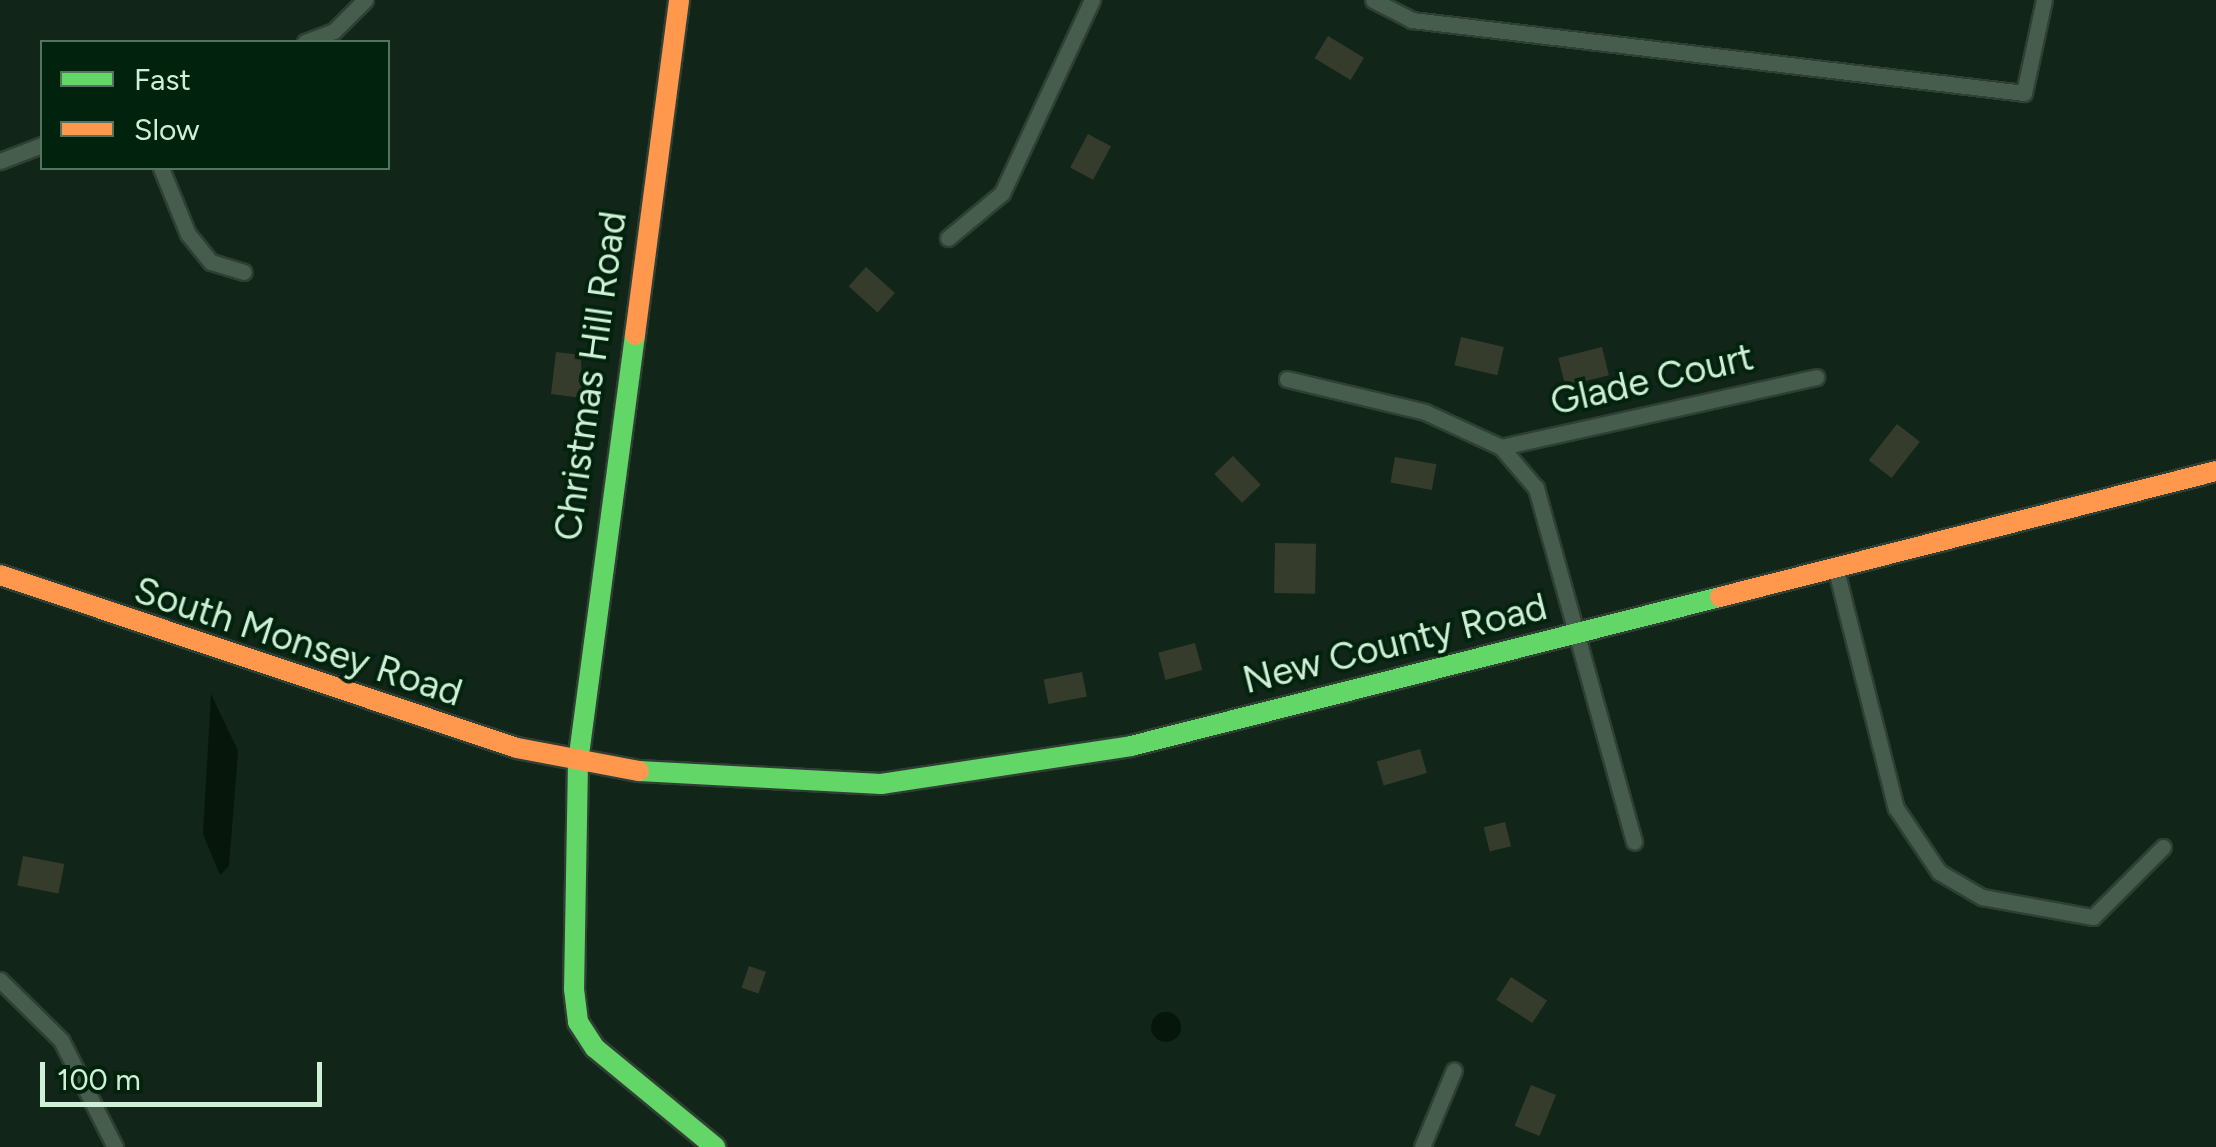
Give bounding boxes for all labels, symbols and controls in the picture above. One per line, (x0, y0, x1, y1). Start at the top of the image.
legend (40, 40, 390, 170)
text: Fast (134, 61, 191, 98)
text: Slow (134, 111, 200, 148)
street label: Christmas Hill Road (545, 208, 637, 544)
street label: Glade Court (1546, 335, 1758, 425)
street label: South Monsey Road (128, 568, 468, 716)
street label: New County Road (1238, 584, 1552, 704)
scale bar (45, 1042, 328, 1104)
text: 100 m (57, 1061, 141, 1098)

